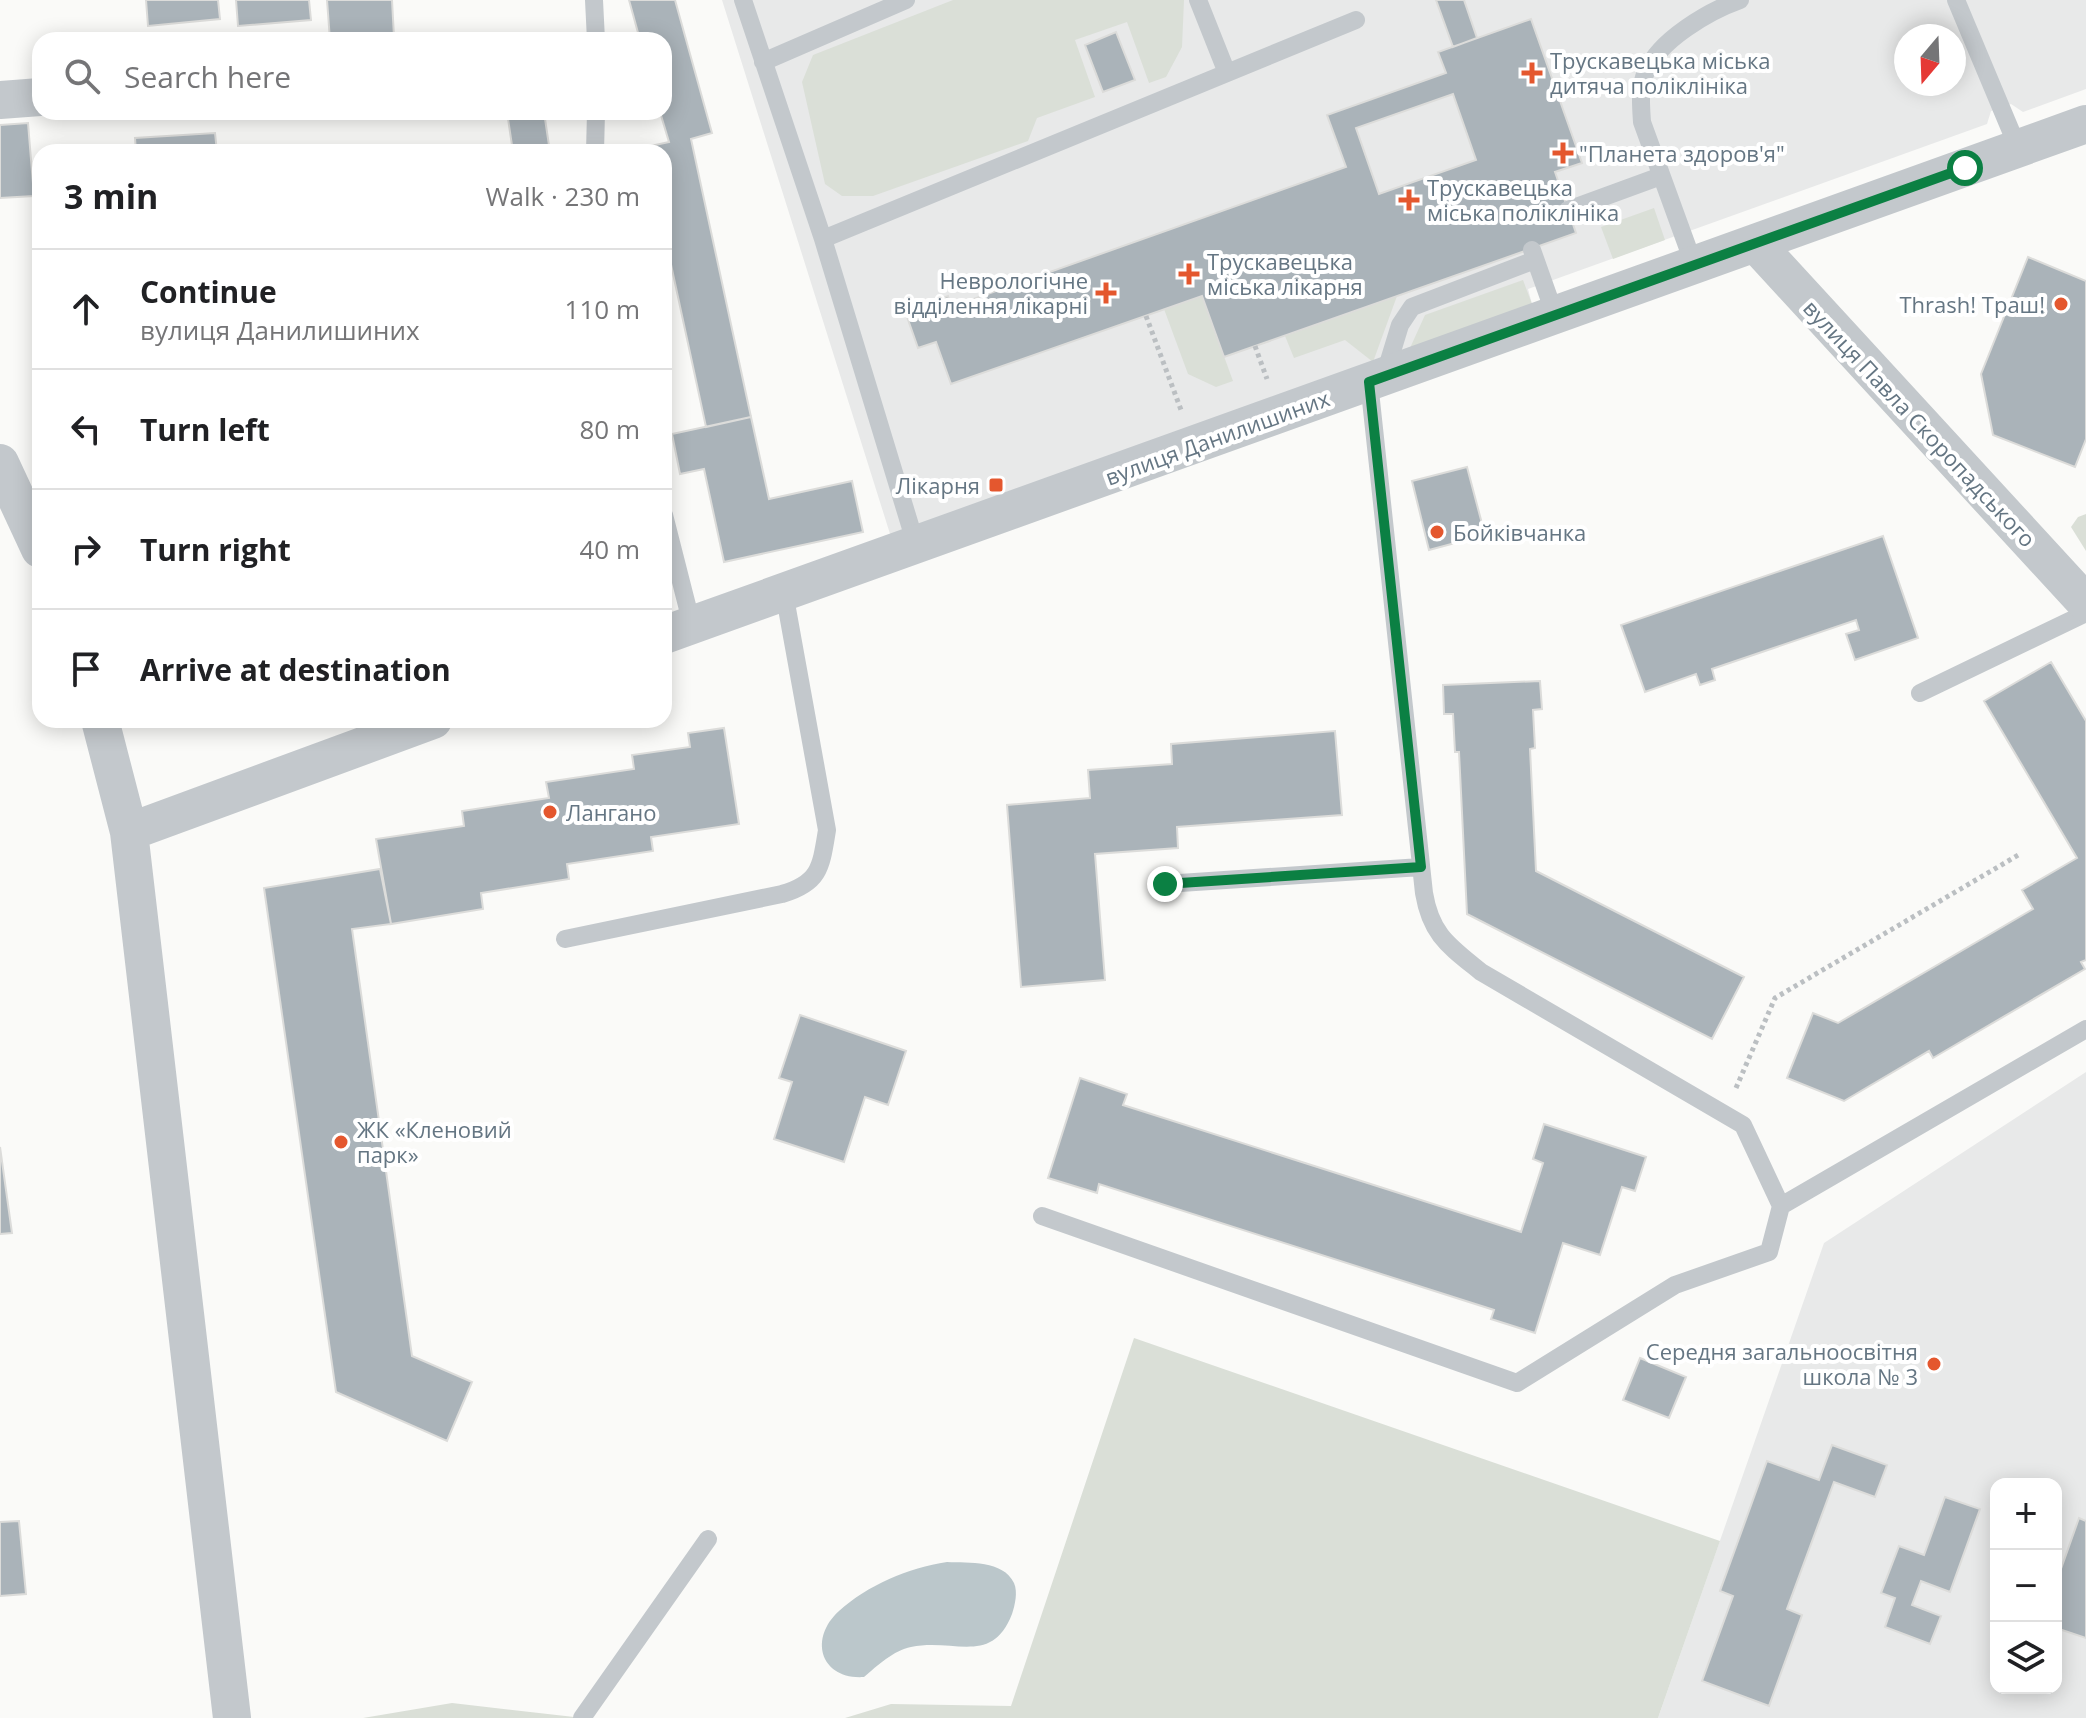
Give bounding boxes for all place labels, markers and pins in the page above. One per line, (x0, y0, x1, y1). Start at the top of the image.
place label: Трускавецька міська дитяча поліклініка (1550, 45, 1771, 100)
marker: Трускавецька міська дитяча поліклініка (1521, 62, 1543, 84)
place label: "Планета здоров'я" (1579, 138, 1785, 168)
marker: "Планета здоров'я" (1554, 144, 1572, 162)
place label: Трускавецька міська поліклініка (1427, 172, 1619, 227)
marker: Трускавецька міська поліклініка (1398, 189, 1420, 211)
place label: Трускавецька міська лікарня (1207, 246, 1363, 301)
marker: Трускавецька міська лікарня (1178, 263, 1200, 285)
place label: Неврологічне відділення лікарні (894, 265, 1088, 320)
marker: Неврологічне відділення лікарні (1095, 282, 1117, 304)
place label: Thrash! Траш! (1899, 289, 2045, 319)
marker: Thrash! Траш! (2052, 295, 2070, 313)
place label: Лікарня (896, 470, 980, 500)
marker: Лікарня (987, 476, 1005, 494)
place label: Бойківчанка (1453, 517, 1586, 547)
marker: Бойківчанка (1428, 523, 1446, 541)
place label: Лангано (566, 797, 656, 827)
marker: Лангано (541, 803, 559, 821)
place label: ЖК «Кленовий парк» (357, 1114, 512, 1169)
marker: ЖК «Кленовий парк» (332, 1133, 350, 1151)
place label: Середня загальноосвітня школа № 3 (1646, 1336, 1918, 1391)
marker: Середня загальноосвітня школа № 3 (1925, 1355, 1943, 1373)

